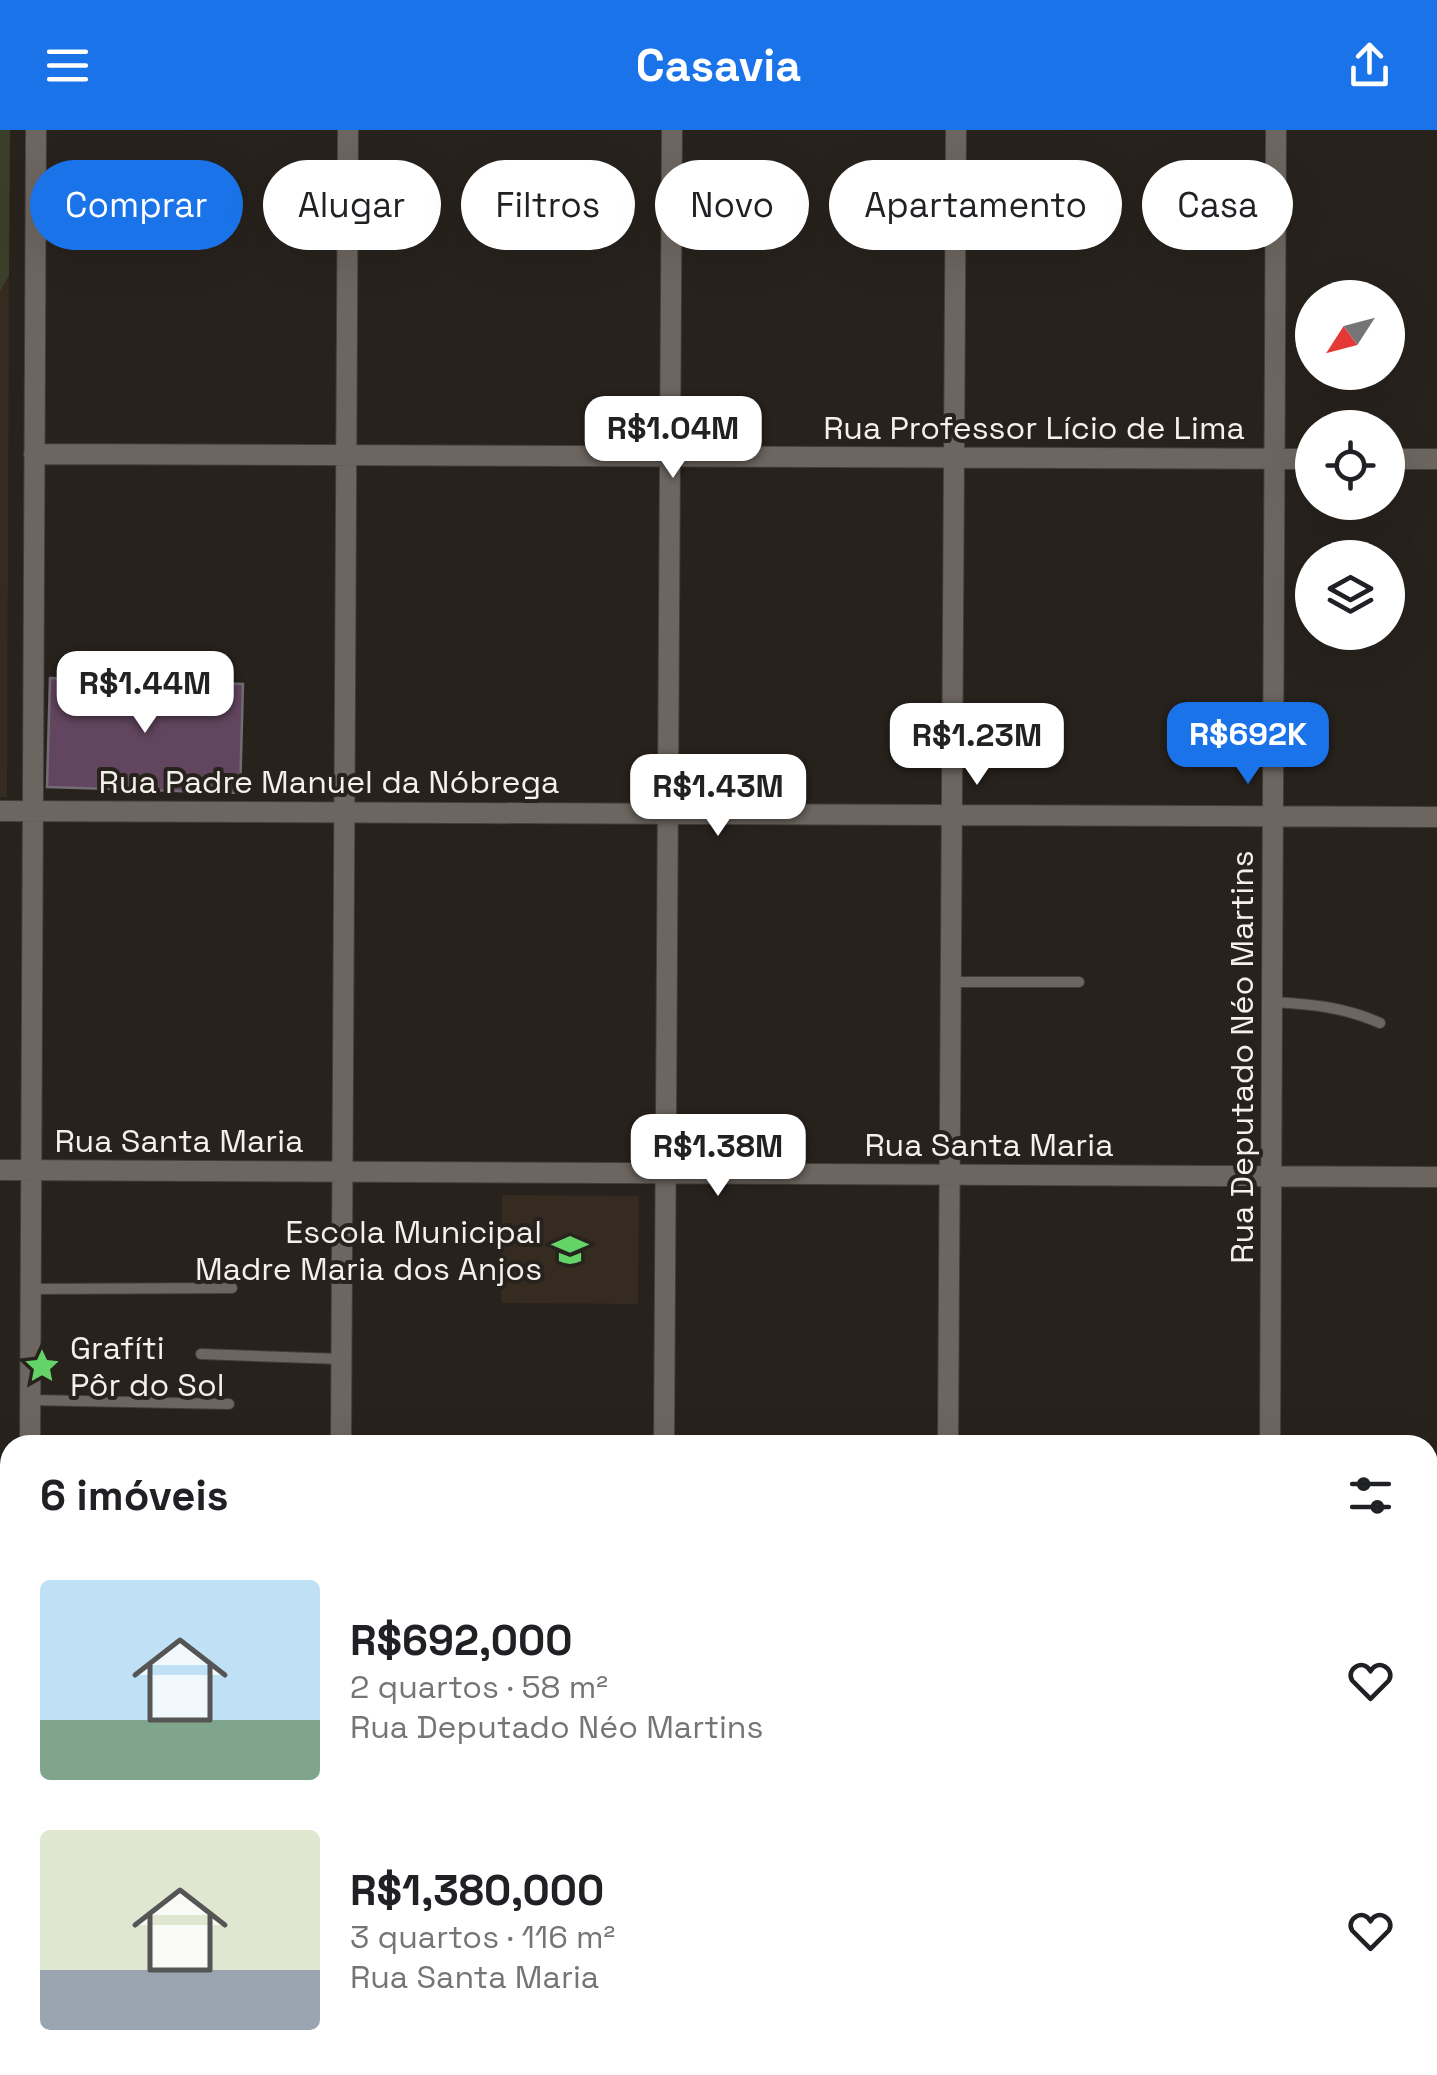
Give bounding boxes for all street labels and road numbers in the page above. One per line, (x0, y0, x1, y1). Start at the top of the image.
street label: Rua Professor Lício de Lima (823, 408, 1245, 448)
street label: Rua Padre Manuel da Nóbrega (99, 762, 559, 802)
street label: Rua Deputado Néo Martins (1222, 850, 1262, 1264)
street label: Rua Santa Maria (54, 1121, 304, 1161)
street label: Rua Santa Maria (864, 1125, 1114, 1165)

